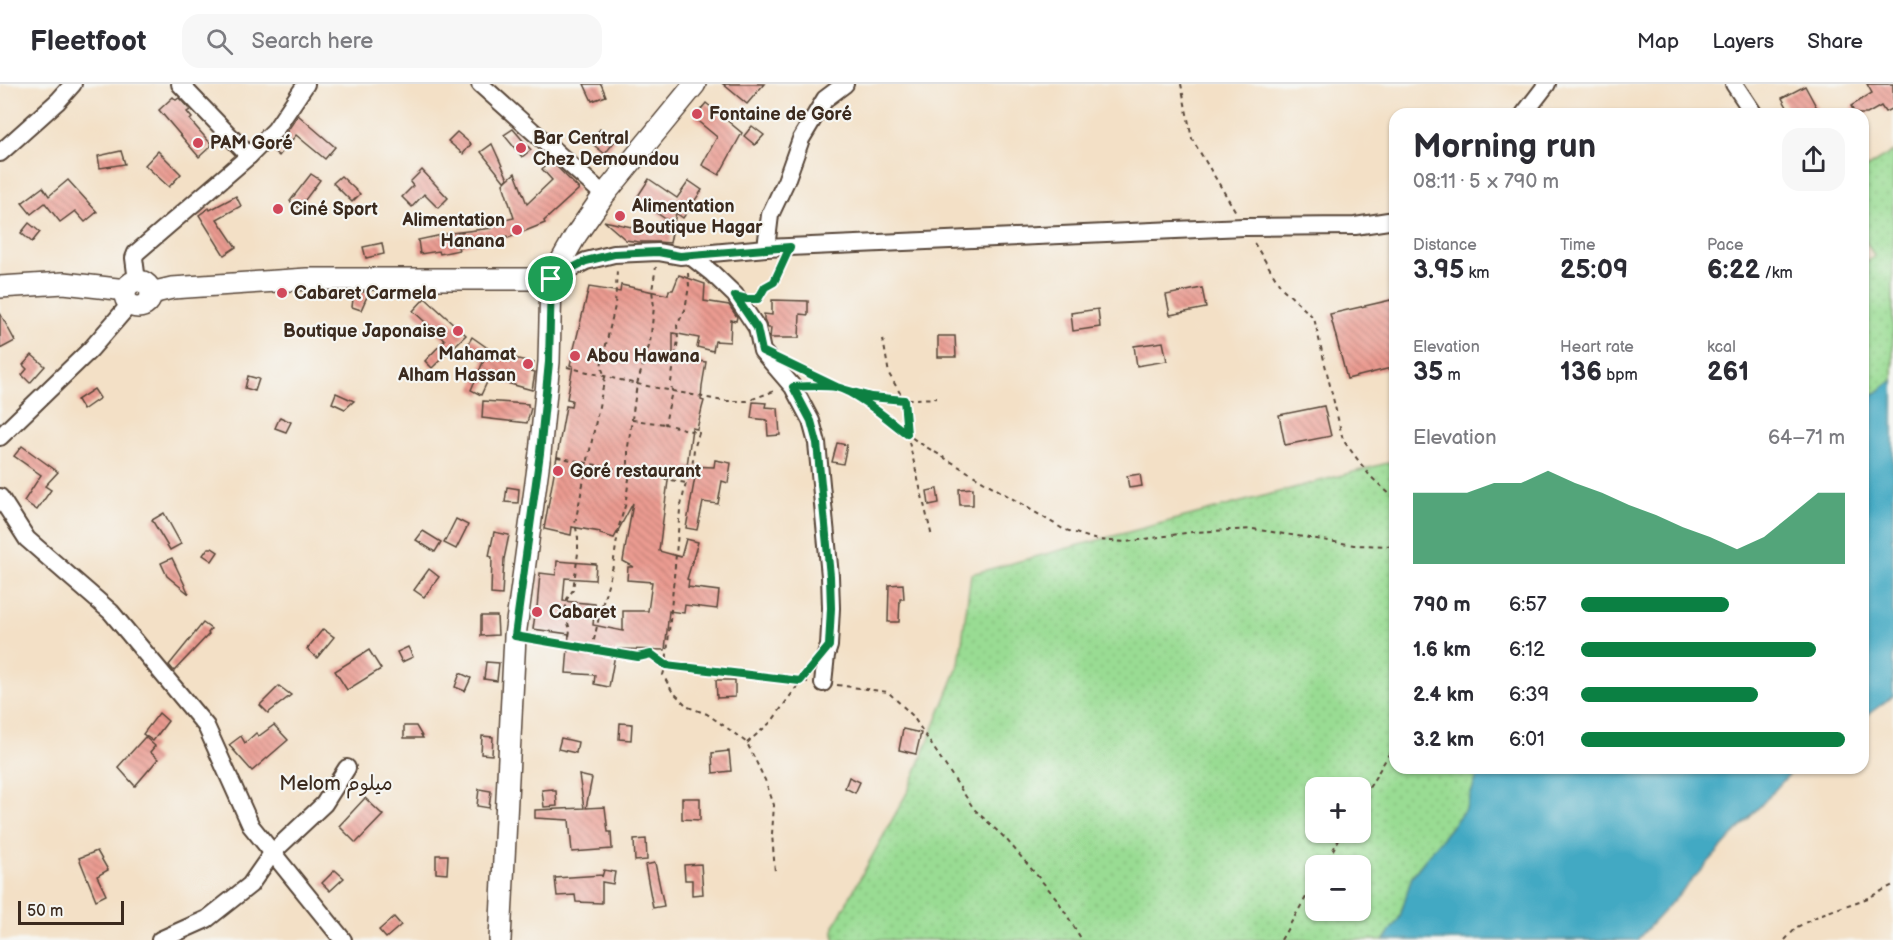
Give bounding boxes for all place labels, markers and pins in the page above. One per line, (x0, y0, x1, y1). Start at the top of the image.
place label: Fontaine de Goré (709, 104, 852, 125)
marker: Fontaine de Goré (690, 107, 704, 121)
place label: Bar Central Chez Demoundou (533, 128, 679, 170)
place label: PAM Goré (210, 133, 293, 154)
marker: PAM Goré (191, 136, 205, 150)
marker: Bar Central Chez Demoundou (514, 141, 528, 155)
place label: Alimentation Boutique Hagar (631, 196, 763, 238)
place label: Ciné Sport (290, 199, 378, 220)
marker: Ciné Sport (271, 202, 285, 216)
marker: Alimentation Boutique Hagar (613, 209, 627, 223)
place label: Alimentation Hanana (402, 210, 505, 252)
marker: Alimentation Hanana (510, 223, 524, 237)
pin (525, 253, 576, 304)
place label: Cabaret Carmela (294, 283, 437, 304)
marker: Cabaret Carmela (275, 286, 289, 300)
place label: Boutique Japonaise (283, 321, 446, 342)
marker: Boutique Japonaise (451, 324, 465, 338)
place label: Mahamat Alham Hassan (397, 344, 516, 386)
place label: Abou Hawana (586, 346, 700, 367)
marker: Abou Hawana (568, 349, 582, 363)
marker: Mahamat Alham Hassan (521, 357, 535, 371)
place label: Goré restaurant (570, 461, 701, 482)
marker: Goré restaurant (551, 464, 565, 478)
place label: Cabaret (549, 602, 616, 623)
marker: Cabaret (530, 605, 544, 619)

